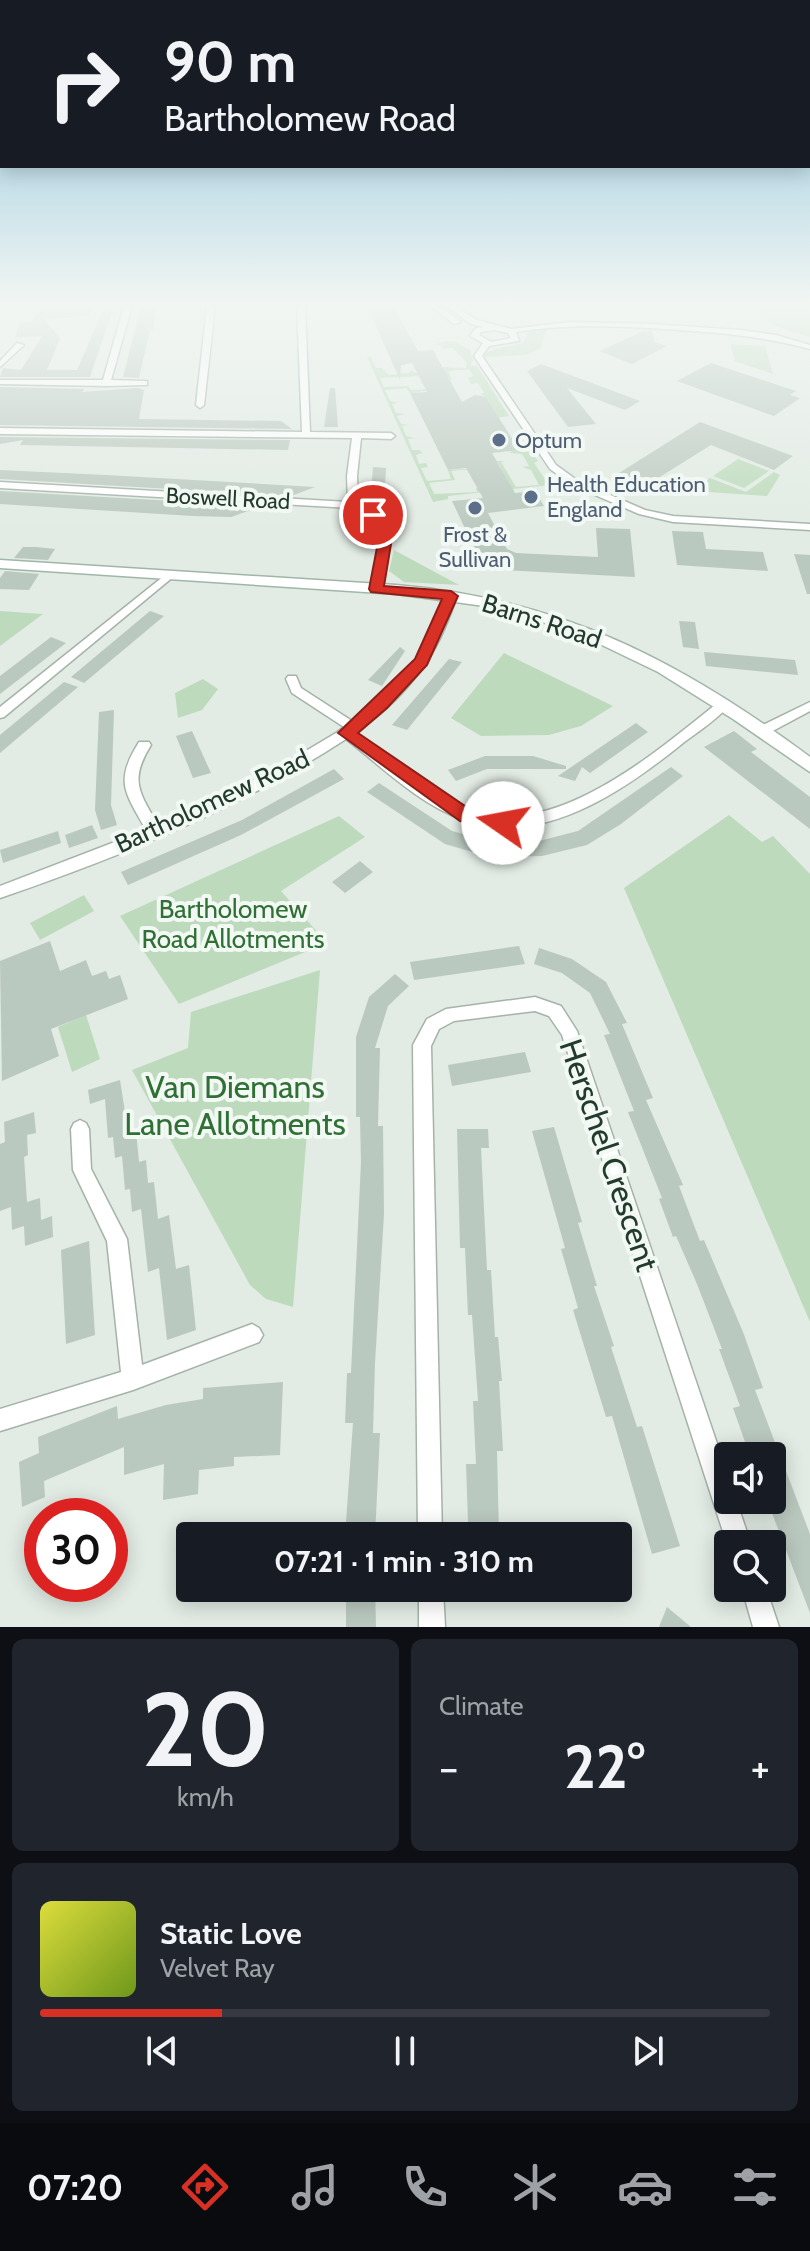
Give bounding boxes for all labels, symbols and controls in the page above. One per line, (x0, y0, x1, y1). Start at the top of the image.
text: 90 m (164, 28, 296, 96)
icon: right (32, 32, 136, 136)
text: Bartholomew Road (164, 96, 456, 140)
place label: Optum (515, 427, 582, 454)
marker: Optum (490, 431, 508, 449)
place label: Health Education England (547, 471, 706, 523)
pin (339, 481, 407, 549)
street label: Boswell Road (165, 482, 291, 515)
marker: Health Education England (522, 488, 540, 506)
icon: arrive (351, 493, 395, 537)
marker: Frost & Sullivan (466, 499, 484, 517)
place label: Frost & Sullivan (439, 521, 511, 573)
street label: Barns Road (478, 587, 606, 655)
street label: Bartholomew Road (110, 742, 314, 860)
position arrow (461, 781, 545, 865)
park label: Bartholomew Road Allotments (141, 893, 325, 955)
street label: Herschel Crescent (552, 1034, 668, 1276)
park label: Van Diemans Lane Allotments (124, 1067, 346, 1143)
map controls (714, 1442, 786, 1602)
button: sound (714, 1442, 786, 1514)
speed limit sign: 30 (24, 1498, 128, 1602)
button: search (714, 1530, 786, 1602)
text: 07:21 · 1 min · 310 m (274, 1543, 534, 1580)
text: 20 (141, 1666, 270, 1792)
text: Climate (439, 1690, 524, 1722)
text: 22° (564, 1730, 645, 1803)
text: − (439, 1741, 458, 1794)
text: + (751, 1741, 770, 1794)
text: km/h (177, 1781, 234, 1813)
text: Static Love (160, 1915, 302, 1952)
text: Velvet Ray (160, 1952, 275, 1984)
icon: previous (140, 2029, 184, 2073)
icon: pause (383, 2029, 427, 2073)
icon: next (626, 2029, 670, 2073)
icon: directions (177, 2159, 233, 2215)
icon: music (287, 2159, 343, 2215)
icon: phone (397, 2159, 453, 2215)
icon: climate (507, 2159, 563, 2215)
icon: car (617, 2159, 673, 2215)
icon: filters (727, 2159, 783, 2215)
text: 07:20 (27, 2165, 123, 2209)

